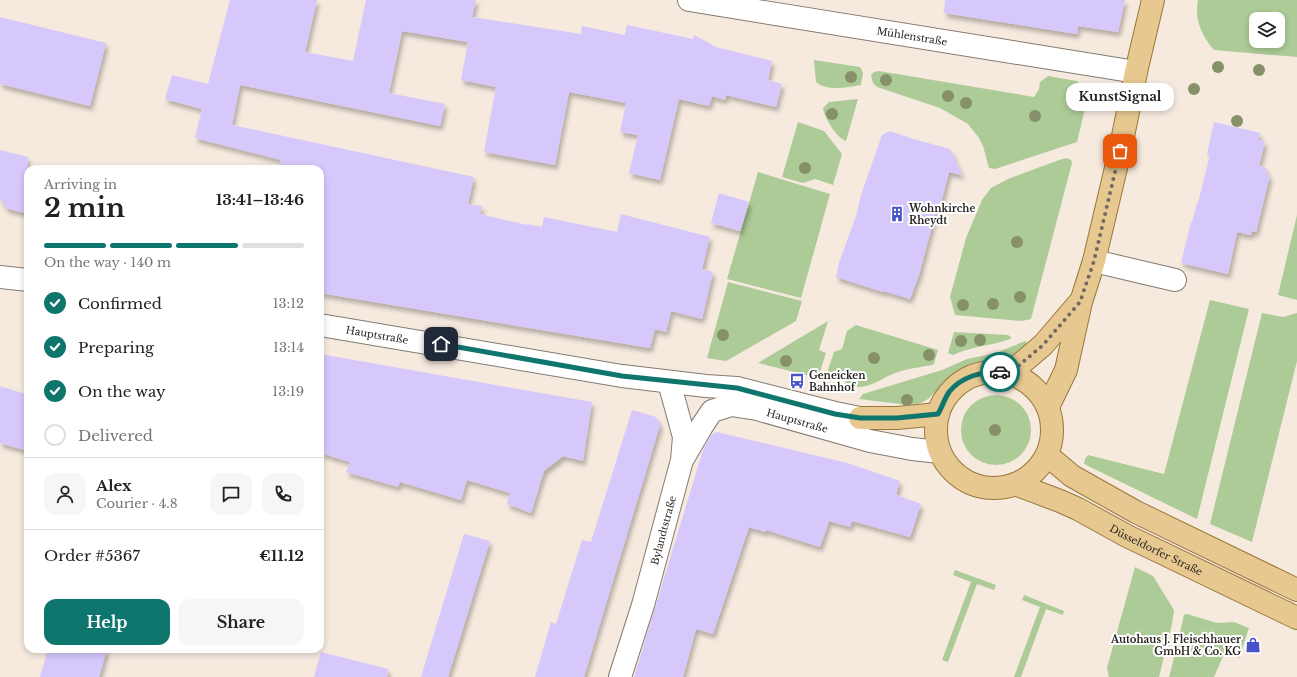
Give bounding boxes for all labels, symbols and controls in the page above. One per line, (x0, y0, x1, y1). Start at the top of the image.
map controls (1249, 12, 1285, 48)
button: layers (1249, 12, 1285, 48)
street label: Mühlenstraße (876, 24, 949, 48)
callout: KunstSignal (1066, 83, 1174, 111)
text: KunstSignal (1078, 88, 1162, 105)
pin (1103, 134, 1137, 168)
icon: bag (1109, 140, 1131, 162)
text: Arriving in (44, 176, 117, 193)
text: 13:41–13:46 (216, 190, 304, 209)
text: 2 min (44, 192, 125, 224)
place label: Wohnkirche Rheydt (908, 202, 975, 227)
building icon: Wohnkirche Rheydt (888, 205, 906, 223)
text: On the way · 140 m (44, 254, 171, 271)
icon: check (44, 292, 66, 314)
text: Confirmed (78, 294, 162, 313)
text: 13:12 (273, 295, 304, 312)
street label: Hauptstraße (345, 323, 410, 346)
pin (424, 327, 458, 361)
icon: home (430, 333, 452, 355)
icon: check (44, 336, 66, 358)
text: Preparing (78, 338, 154, 357)
text: 13:14 (273, 339, 304, 356)
courier (980, 352, 1020, 392)
icon: car (989, 361, 1011, 383)
place label: Geneicken Bahnhof (809, 369, 866, 394)
bus stop icon: Geneicken Bahnhof (788, 372, 806, 390)
icon: check (44, 380, 66, 402)
text: On the way (78, 382, 166, 401)
text: 13:19 (272, 383, 304, 400)
street label: Hauptstraße (765, 406, 830, 435)
text: Delivered (78, 426, 153, 445)
button: person (44, 473, 86, 515)
button: chat (210, 473, 252, 515)
button: phone (262, 473, 304, 515)
text: Alex (96, 476, 132, 495)
street label: Bylandtstraße (648, 494, 679, 566)
text: Courier · 4.8 (96, 495, 178, 512)
street label: Düsseldorfer Straße (1107, 521, 1205, 578)
text: Order #5367 (44, 546, 140, 565)
text: €11.12 (259, 546, 304, 565)
button: Help (44, 599, 170, 645)
button: Share (178, 599, 304, 645)
place label: Autohaus J. Fleischhauer GmbH & Co. KG (1110, 633, 1241, 658)
shop icon: Autohaus J. Fleischhauer GmbH & Co. KG (1244, 636, 1262, 654)

